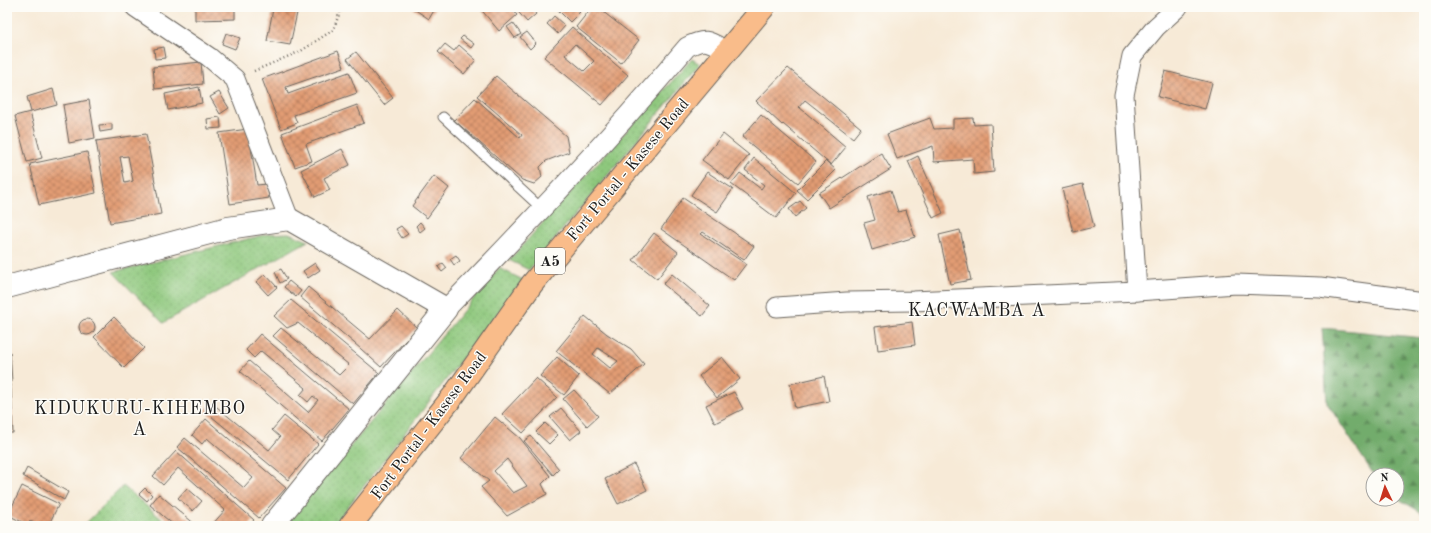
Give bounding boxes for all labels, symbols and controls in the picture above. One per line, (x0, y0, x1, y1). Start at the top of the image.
street label: Fort Portal - Kasese Road (564, 96, 693, 244)
road number: A5 (535, 248, 565, 274)
district label: KACWAMBA A (908, 302, 1046, 320)
street label: Fort Portal - Kasese Road (369, 349, 490, 503)
district label: KIDUKURU-KIHEMBO A (34, 400, 246, 439)
north arrow (1365, 467, 1405, 507)
text: N (1380, 473, 1390, 484)

